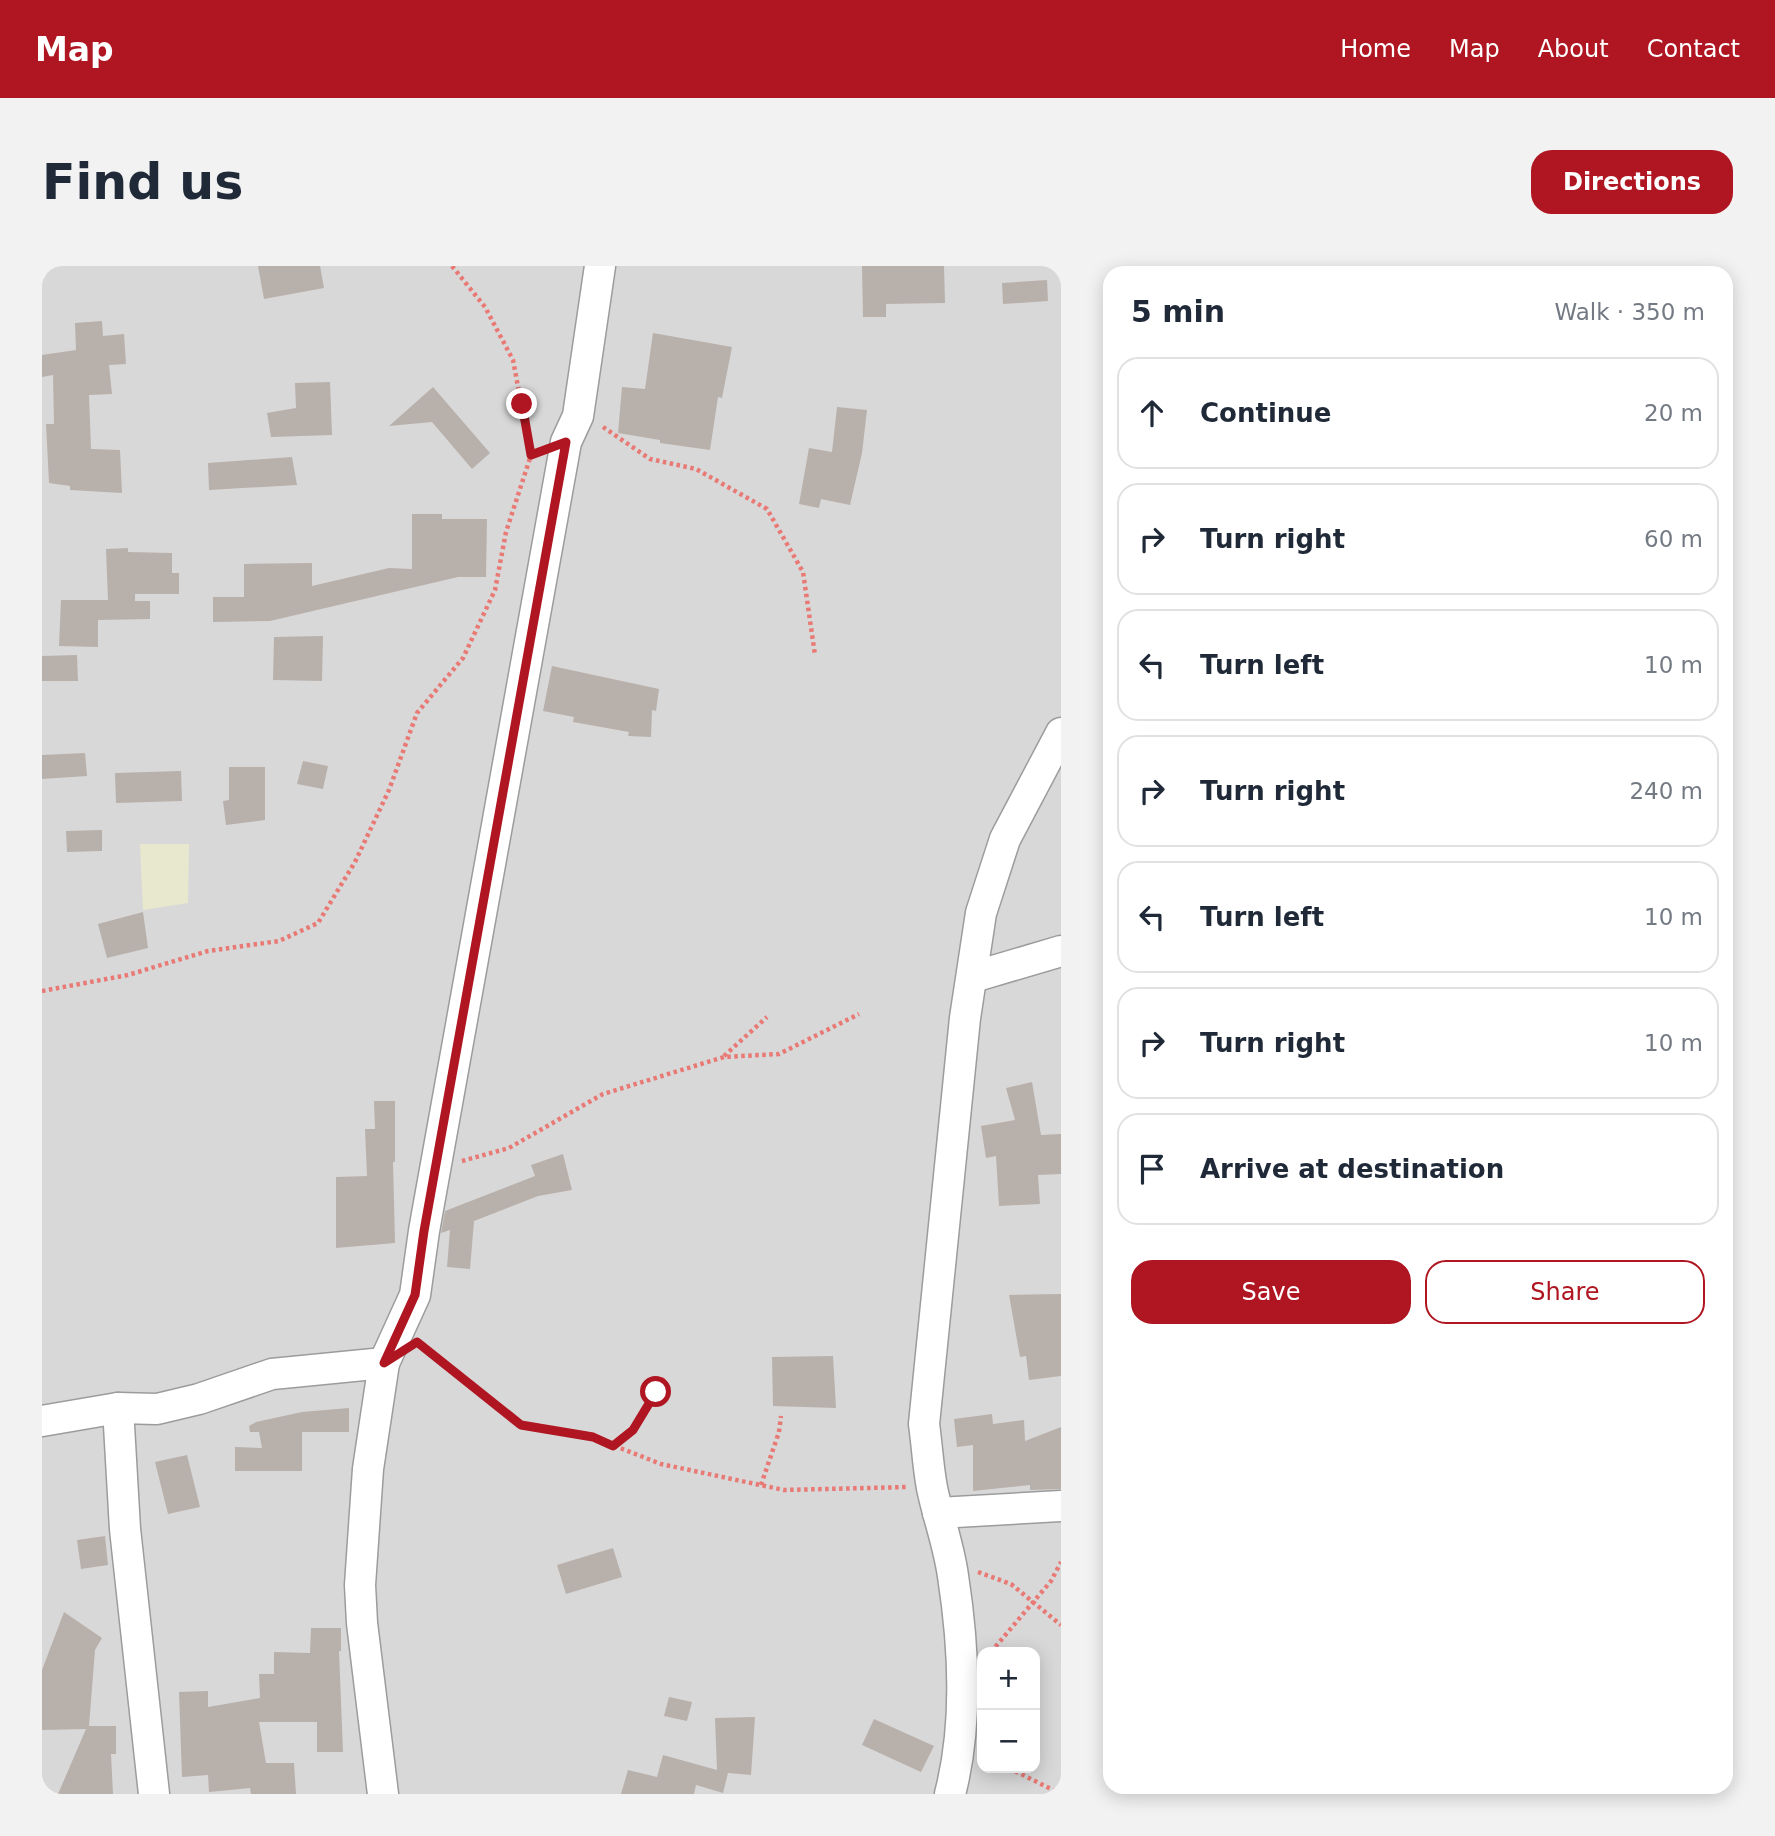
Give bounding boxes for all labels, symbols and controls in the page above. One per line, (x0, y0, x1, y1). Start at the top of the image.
text: Map (35, 30, 114, 69)
text: Home (1340, 35, 1411, 63)
text: Map (1449, 35, 1500, 63)
text: About (1538, 35, 1609, 63)
text: Contact (1647, 35, 1740, 63)
button: Directions (1531, 150, 1733, 214)
text: Find us (42, 154, 243, 211)
text: 5 min (1131, 294, 1225, 329)
text: Walk · 350 m (1554, 299, 1705, 325)
route end (506, 388, 537, 419)
icon: ahead (1133, 394, 1171, 432)
text: Continue (1200, 398, 1331, 428)
text: 20 m (1644, 400, 1703, 426)
icon: right (1133, 520, 1171, 558)
text: Turn right (1200, 524, 1345, 554)
text: 60 m (1644, 526, 1703, 552)
icon: left (1133, 646, 1171, 684)
text: Turn left (1200, 650, 1324, 680)
text: 10 m (1644, 652, 1703, 678)
icon: right (1133, 772, 1171, 810)
text: Turn right (1200, 776, 1345, 806)
text: 240 m (1629, 778, 1703, 804)
icon: left (1133, 898, 1171, 936)
text: Turn left (1200, 902, 1324, 932)
text: 10 m (1644, 904, 1703, 930)
icon: right (1133, 1024, 1171, 1062)
text: Turn right (1200, 1028, 1345, 1058)
text: 10 m (1644, 1030, 1703, 1056)
icon: arrive (1133, 1150, 1171, 1188)
text: Arrive at destination (1200, 1154, 1504, 1184)
button: Save (1131, 1260, 1411, 1324)
button: Share (1425, 1260, 1705, 1324)
route start (640, 1376, 671, 1407)
map controls (977, 1647, 1040, 1773)
button: + (977, 1647, 1040, 1710)
button: − (977, 1710, 1040, 1773)

